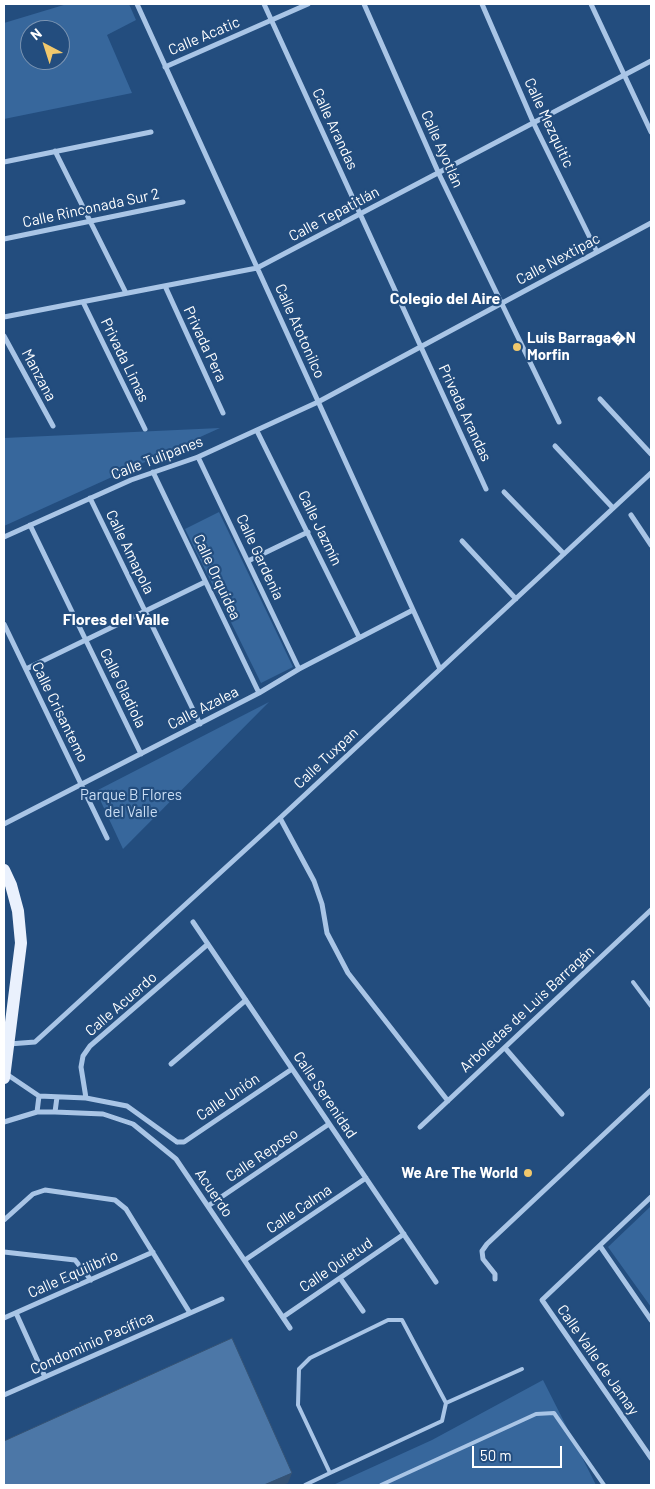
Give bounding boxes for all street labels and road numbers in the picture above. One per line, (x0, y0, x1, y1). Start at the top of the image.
street label: Calle Acatic (166, 13, 242, 59)
street label: Calle Mezquitic (520, 75, 578, 171)
street label: Calle Arandas (308, 85, 362, 173)
street label: Calle Ayotlán (417, 108, 467, 190)
street label: Calle Tepatitlán (286, 183, 382, 245)
street label: Calle Rinconada Sur 2 (21, 185, 161, 231)
street label: Calle Nextipac (513, 229, 603, 289)
street label: Calle Atotonilco (271, 281, 329, 381)
street label: Privada Pera (180, 303, 230, 385)
street label: Privada Limas (97, 315, 153, 405)
street label: Manzana (18, 346, 60, 404)
street label: Privada Arandas (435, 362, 495, 464)
street label: Calle Tulipanes (109, 432, 205, 484)
street label: Calle Jazmín (294, 488, 346, 568)
street label: Calle Amapola (102, 507, 158, 597)
street label: Calle Gardenia (232, 511, 288, 603)
street label: Calle Orquídea (189, 531, 245, 623)
street label: Calle Gladiola (96, 645, 150, 731)
street label: Calle Crisantemo (28, 659, 92, 765)
street label: Calle Azalea (165, 682, 241, 734)
street label: Calle Tuxpan (290, 724, 362, 792)
street label: Arboledas de Luis Barragán (456, 942, 598, 1076)
street label: Calle Acuerdo (81, 968, 161, 1040)
street label: Calle Serenidad (289, 1048, 361, 1142)
street label: Calle Unión (193, 1069, 263, 1125)
street label: Calle Reposo (222, 1124, 302, 1186)
street label: Acuerdo (191, 1165, 237, 1221)
street label: Calle Calma (263, 1181, 335, 1237)
street label: Calle Quietud (296, 1234, 376, 1296)
street label: Calle Equilibrio (25, 1246, 121, 1302)
street label: Calle Valle de Jamay (553, 1301, 643, 1419)
street label: Condominio Pacífica (28, 1308, 156, 1378)

